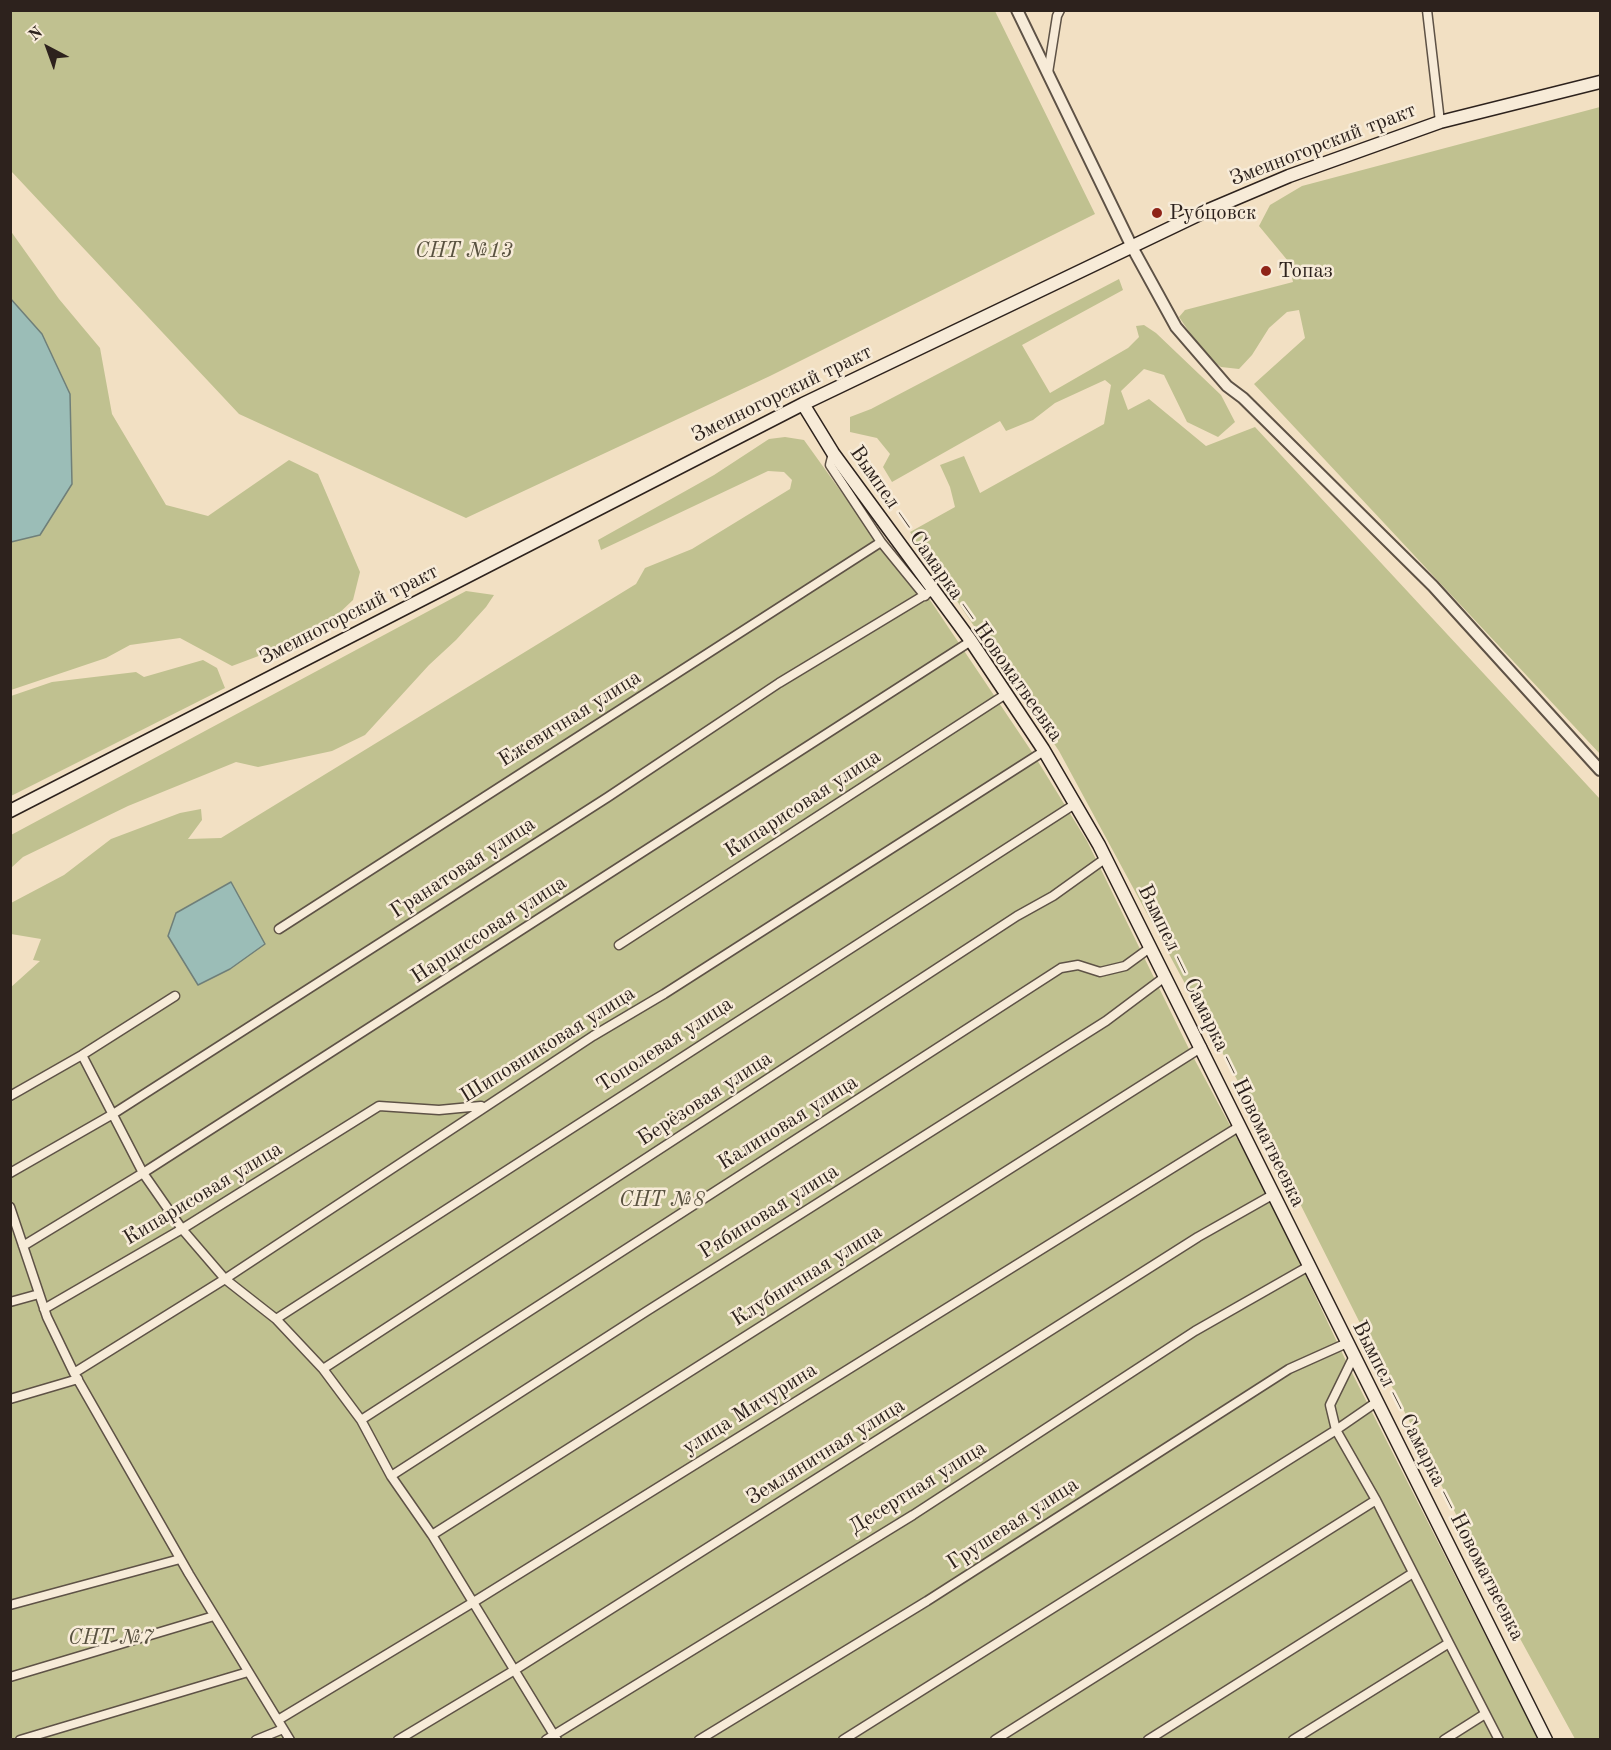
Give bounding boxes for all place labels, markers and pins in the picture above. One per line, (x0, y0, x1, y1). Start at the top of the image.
place label: Рубцовск (1169, 200, 1257, 226)
marker: Рубцовск (1150, 206, 1164, 220)
place label: Топаз (1278, 258, 1333, 284)
marker: Топаз (1259, 264, 1273, 278)

